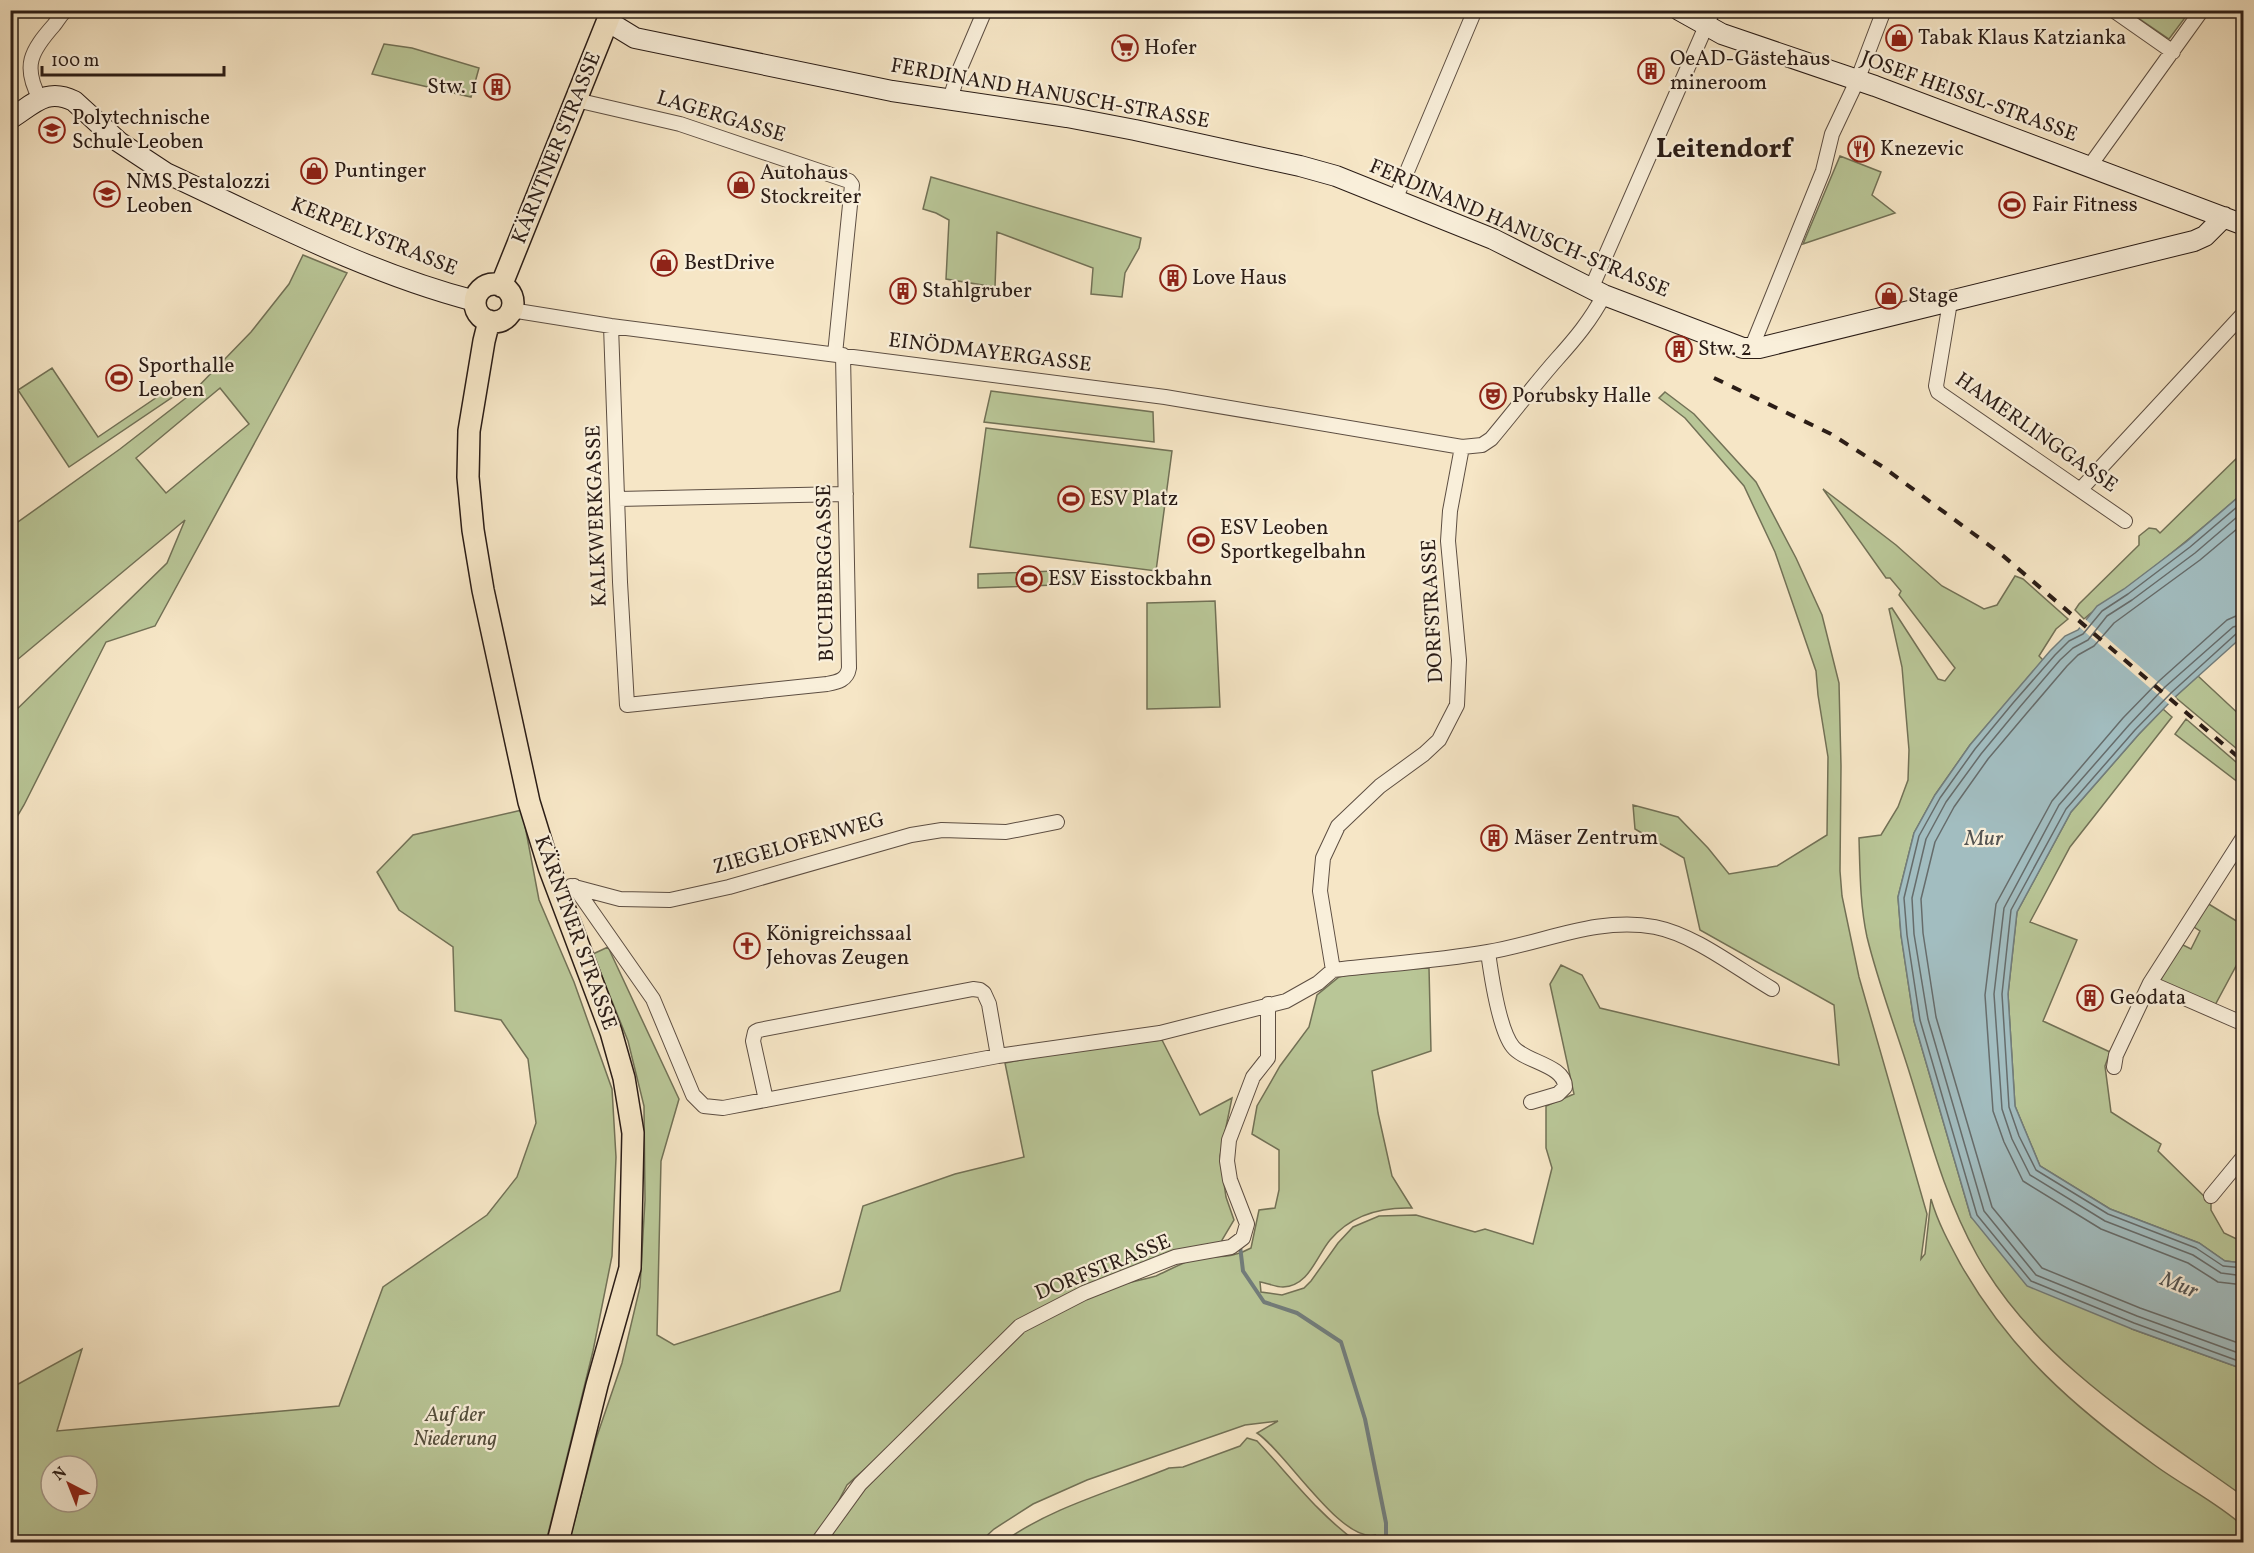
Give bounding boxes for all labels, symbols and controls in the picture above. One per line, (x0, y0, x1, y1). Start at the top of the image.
shop icon: Tabak Klaus Katzianka (1884, 23, 1914, 53)
place label: Tabak Klaus Katzianka (1918, 24, 2127, 53)
supermarket icon: Hofer (1110, 33, 1140, 63)
place label: Hofer (1144, 34, 1197, 63)
scale bar (42, 39, 224, 77)
street label: JOSEF HEISSL-STRASSE (1857, 44, 2081, 150)
place label: OeAD-Gästehaus mineroom (1670, 45, 1830, 98)
street label: KÄRNTNER STRASSE (505, 48, 609, 248)
text: 100 m (51, 49, 100, 74)
street label: FERDINAND HANUSCH-STRASSE (888, 52, 1212, 136)
building icon: OeAD-Gästehaus mineroom (1636, 56, 1666, 86)
building icon: Stw. 1 (482, 72, 512, 102)
place label: Stw. 1 (427, 73, 478, 102)
street label: LAGERGASSE (653, 84, 789, 150)
place label: Polytechnische Schule Leoben (72, 104, 210, 157)
school or university icon: Polytechnische Schule Leoben (37, 115, 67, 145)
district label: Leitendorf (1656, 131, 1794, 169)
restaurant icon: Knezevic (1846, 134, 1876, 164)
place label: Knezevic (1880, 135, 1964, 164)
street label: FERDINAND HANUSCH-STRASSE (1364, 152, 1674, 306)
shop icon: Puntinger (299, 156, 329, 186)
place label: Puntinger (334, 157, 426, 186)
place label: Autohaus Stockreiter (760, 159, 861, 212)
place label: NMS Pestalozzi Leoben (126, 168, 270, 221)
shop icon: Autohaus Stockreiter (726, 170, 756, 200)
school or university icon: NMS Pestalozzi Leoben (92, 179, 122, 209)
street label: KERPELYSTRASSE (286, 190, 462, 284)
sports icon: Fair Fitness (1997, 190, 2027, 220)
place label: Fair Fitness (2032, 191, 2138, 220)
shop icon: BestDrive (649, 248, 679, 278)
place label: BestDrive (684, 249, 775, 278)
building icon: Love Haus (1158, 263, 1188, 293)
place label: Love Haus (1192, 264, 1287, 293)
building icon: Stahlgruber (888, 276, 918, 306)
place label: Stahlgruber (922, 277, 1032, 306)
shop icon: Stage (1874, 281, 1904, 311)
place label: Stage (1908, 282, 1958, 311)
street label: EINÖDMAYERGASSE (887, 326, 1093, 380)
building icon: Stw. 2 (1664, 334, 1694, 364)
place label: Stw. 2 (1698, 335, 1752, 364)
place label: Sporthalle Leoben (138, 352, 234, 405)
sports icon: Sporthalle Leoben (104, 363, 134, 393)
street label: HAMERLINGGASSE (1949, 366, 2123, 500)
theatre icon: Porubsky Halle (1478, 381, 1508, 411)
place label: Porubsky Halle (1512, 382, 1651, 411)
street label: KALKWERKGASSE (579, 425, 615, 607)
street label: BUCHBERGGASSE (810, 484, 842, 662)
sports icon: ESV Platz (1056, 484, 1086, 514)
place label: ESV Platz (1090, 485, 1178, 514)
place label: ESV Leoben Sportkegelbahn (1220, 514, 1366, 567)
sports icon: ESV Leoben Sportkegelbahn (1186, 525, 1216, 555)
street label: DORFSTRASSE (1415, 538, 1451, 684)
sports icon: ESV Eisstockbahn (1014, 564, 1044, 594)
place label: ESV Eisstockbahn (1048, 565, 1212, 594)
street label: ZIEGELOFENWEG (710, 806, 888, 882)
building icon: Mäser Zentrum (1479, 823, 1509, 853)
place label: Mäser Zentrum (1514, 824, 1658, 853)
water label: Mur (1964, 824, 2004, 855)
street label: KÄRNTNER STRASSE (526, 832, 624, 1034)
place label: Königreichssaal Jehovas Zeugen (766, 920, 912, 973)
church icon: Königreichssaal Jehovas Zeugen (732, 931, 762, 961)
building icon: Geodata (2075, 983, 2105, 1013)
place label: Geodata (2110, 984, 2186, 1013)
street label: DORFSTRASSE (1031, 1228, 1175, 1308)
water label: Mur (2154, 1264, 2203, 1308)
park label: Auf der Niederung (413, 1401, 497, 1454)
north arrow (39, 1454, 99, 1514)
text: N (49, 1462, 72, 1486)

